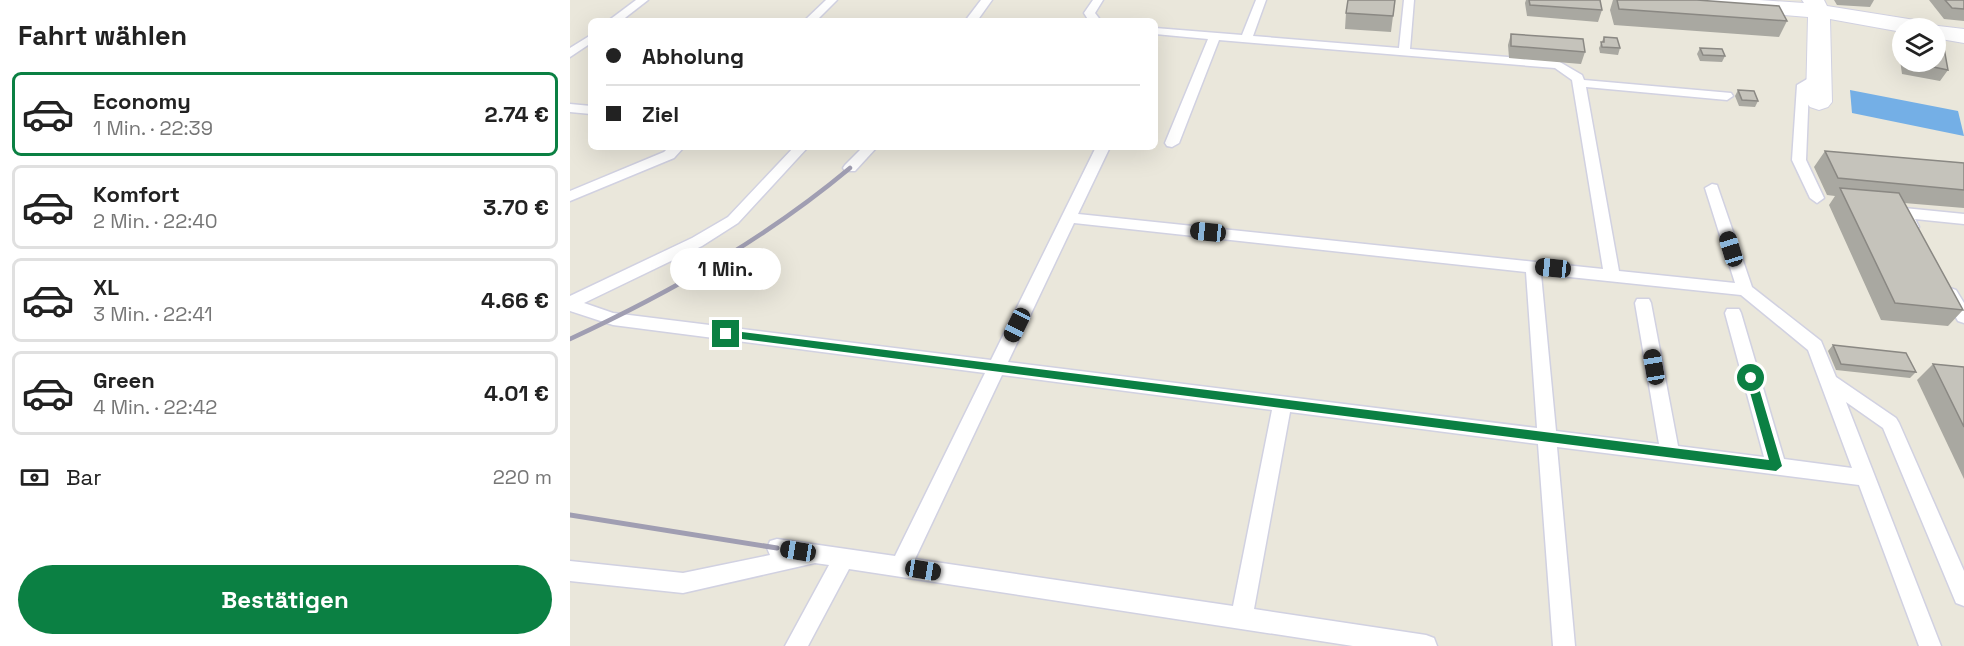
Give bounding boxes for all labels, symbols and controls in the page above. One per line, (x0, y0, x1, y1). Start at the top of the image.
text: Fahrt wählen (18, 18, 187, 53)
map controls (1892, 18, 1946, 72)
button: layers (1892, 18, 1946, 72)
text: Abholung (642, 42, 744, 70)
icon: car (21, 87, 75, 141)
text: Economy (93, 87, 191, 115)
text: 2.74 € (484, 100, 549, 128)
text: Ziel (642, 100, 679, 128)
text: 1 Min. · 22:39 (93, 115, 213, 141)
icon: car (21, 180, 75, 234)
text: Komfort (93, 180, 180, 208)
text: 3.70 € (483, 193, 549, 221)
text: 2 Min. · 22:40 (93, 208, 218, 234)
car (1189, 221, 1227, 243)
car (1717, 229, 1745, 269)
callout: 1 Min. (670, 247, 782, 289)
text: 1 Min. (698, 256, 753, 282)
car (1534, 257, 1572, 279)
icon: car (21, 273, 75, 327)
text: XL (93, 273, 119, 301)
text: 4.66 € (481, 286, 549, 314)
text: 3 Min. · 22:41 (93, 301, 213, 327)
car (1001, 305, 1033, 345)
route end (712, 320, 739, 347)
car (1642, 348, 1666, 386)
route start (1737, 364, 1764, 391)
icon: car (21, 366, 75, 420)
text: Green (93, 366, 155, 394)
text: 4.01 € (484, 379, 549, 407)
text: 4 Min. · 22:42 (93, 394, 217, 420)
icon: cash (18, 461, 51, 494)
text: Bar (66, 463, 102, 491)
text: 220 m (493, 464, 552, 490)
car (779, 539, 817, 563)
car (904, 558, 942, 582)
button: Bestätigen (18, 565, 552, 634)

